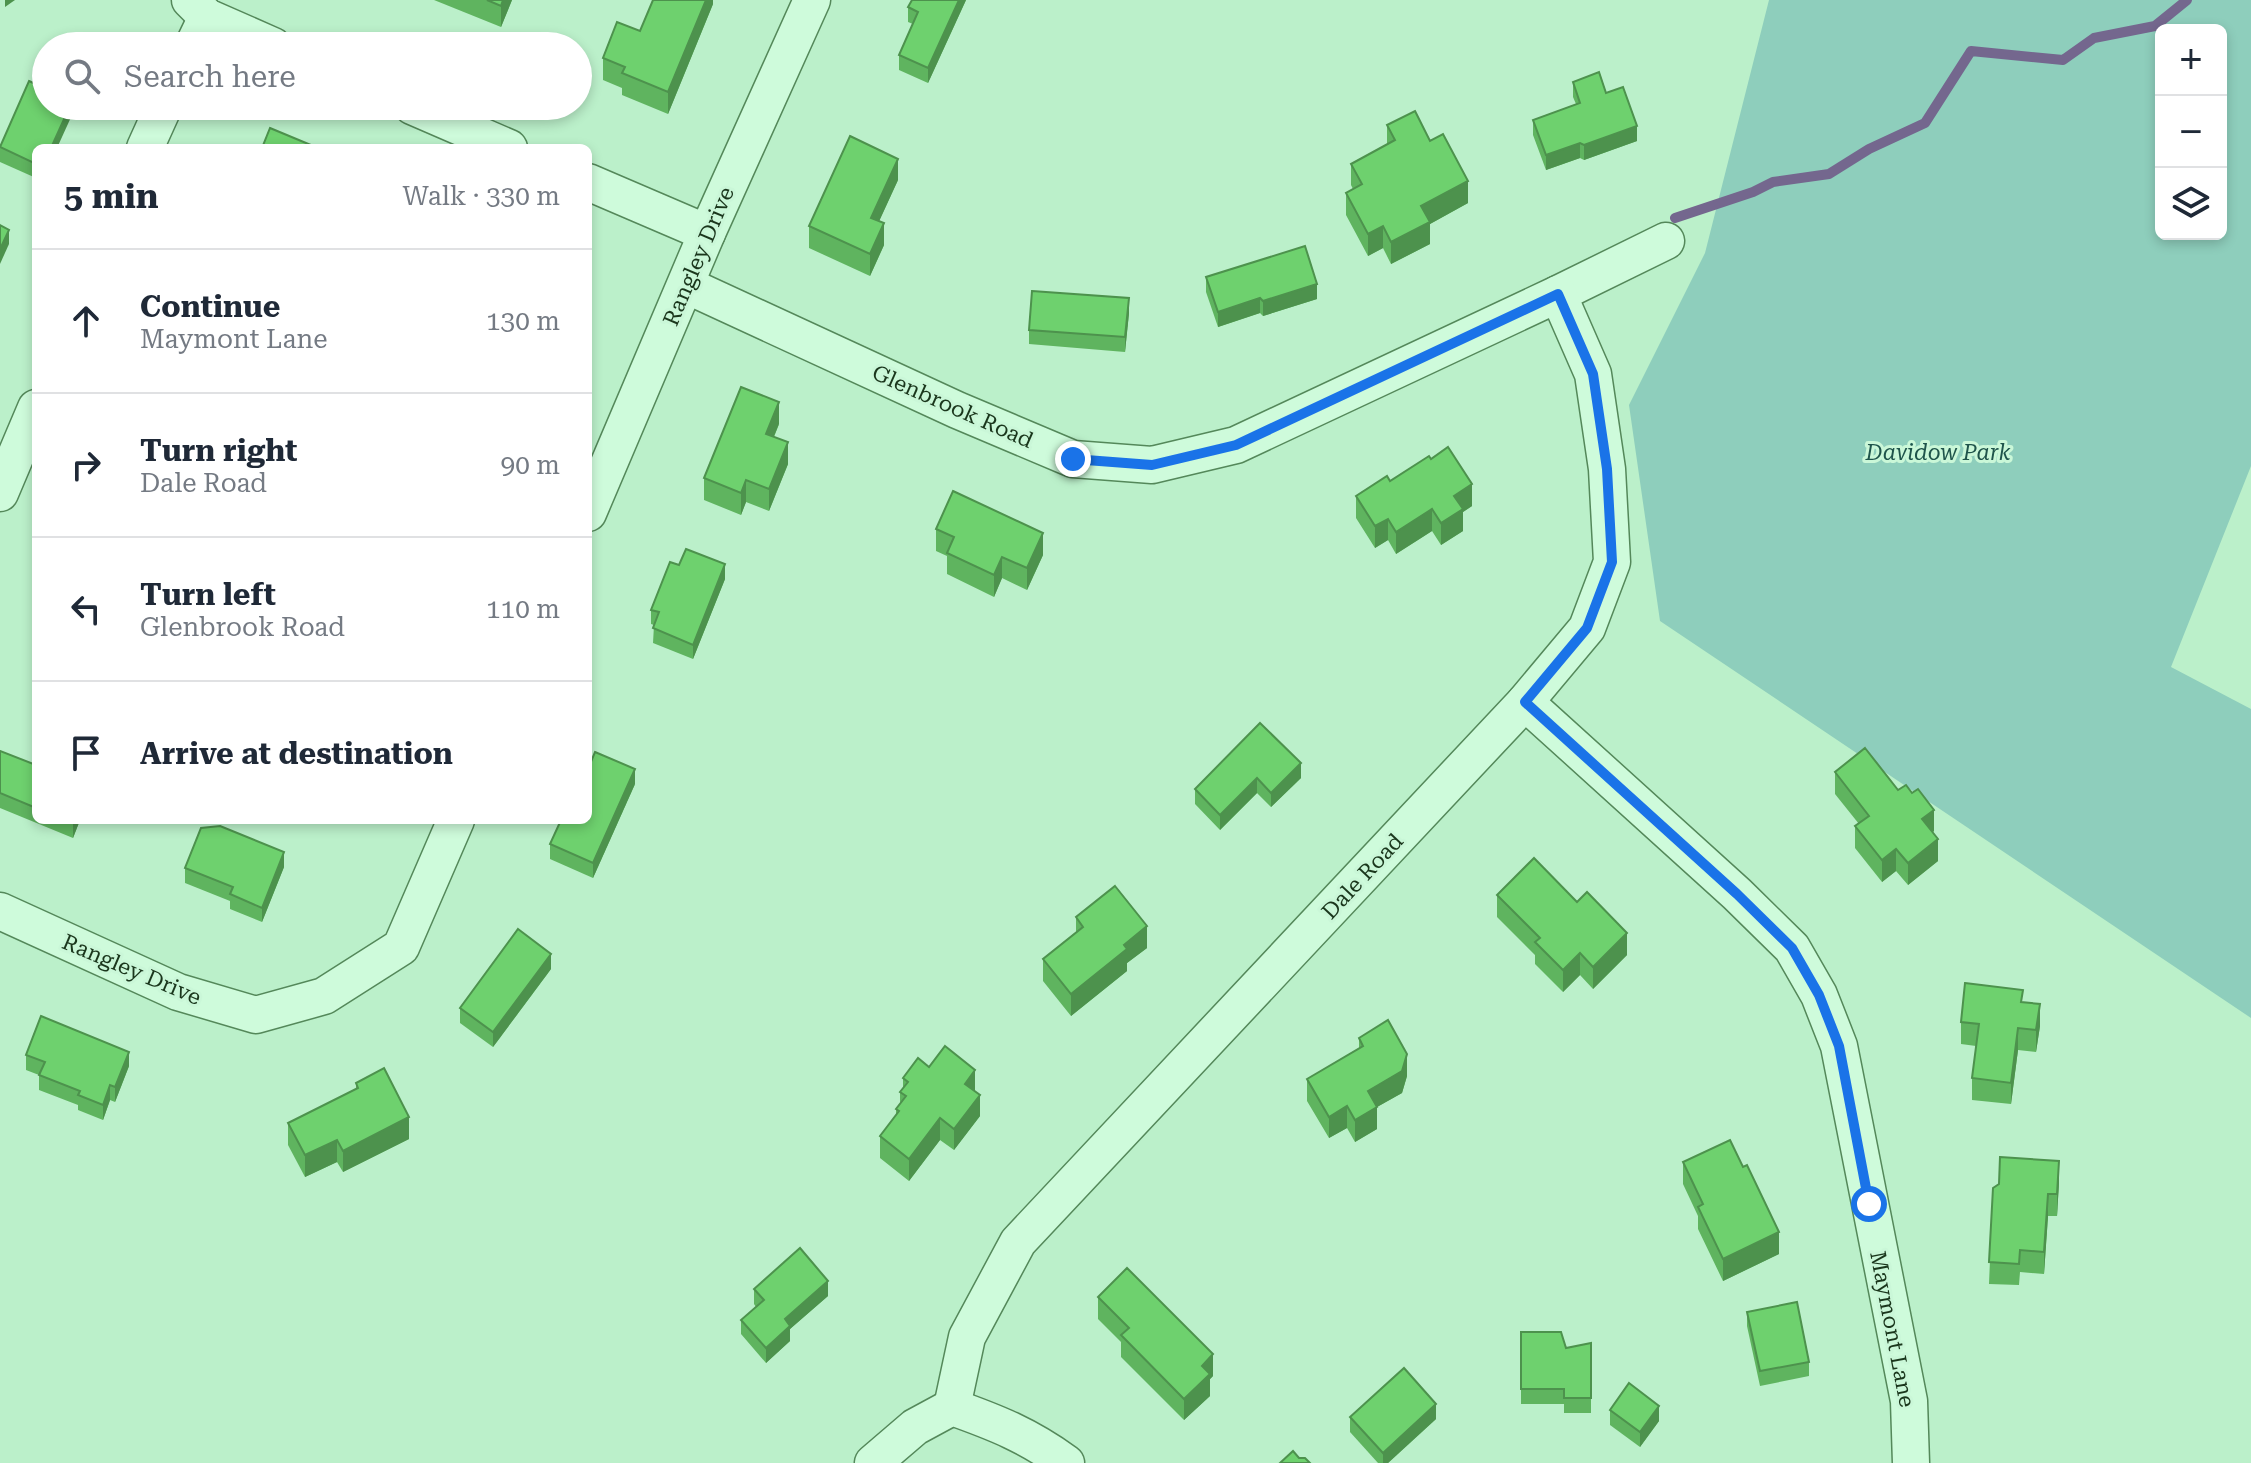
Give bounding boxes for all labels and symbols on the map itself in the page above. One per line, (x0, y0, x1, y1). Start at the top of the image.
street label: Rangley Drive (658, 183, 739, 329)
street label: Glenbrook Road (869, 360, 1037, 453)
park label: Davidow Park (1865, 440, 2011, 465)
route end (1055, 441, 1091, 477)
street label: Dale Road (1317, 829, 1408, 924)
street label: Rangley Drive (59, 929, 205, 1010)
route start (1851, 1186, 1887, 1222)
street label: Maymont Lane (1865, 1249, 1920, 1409)

